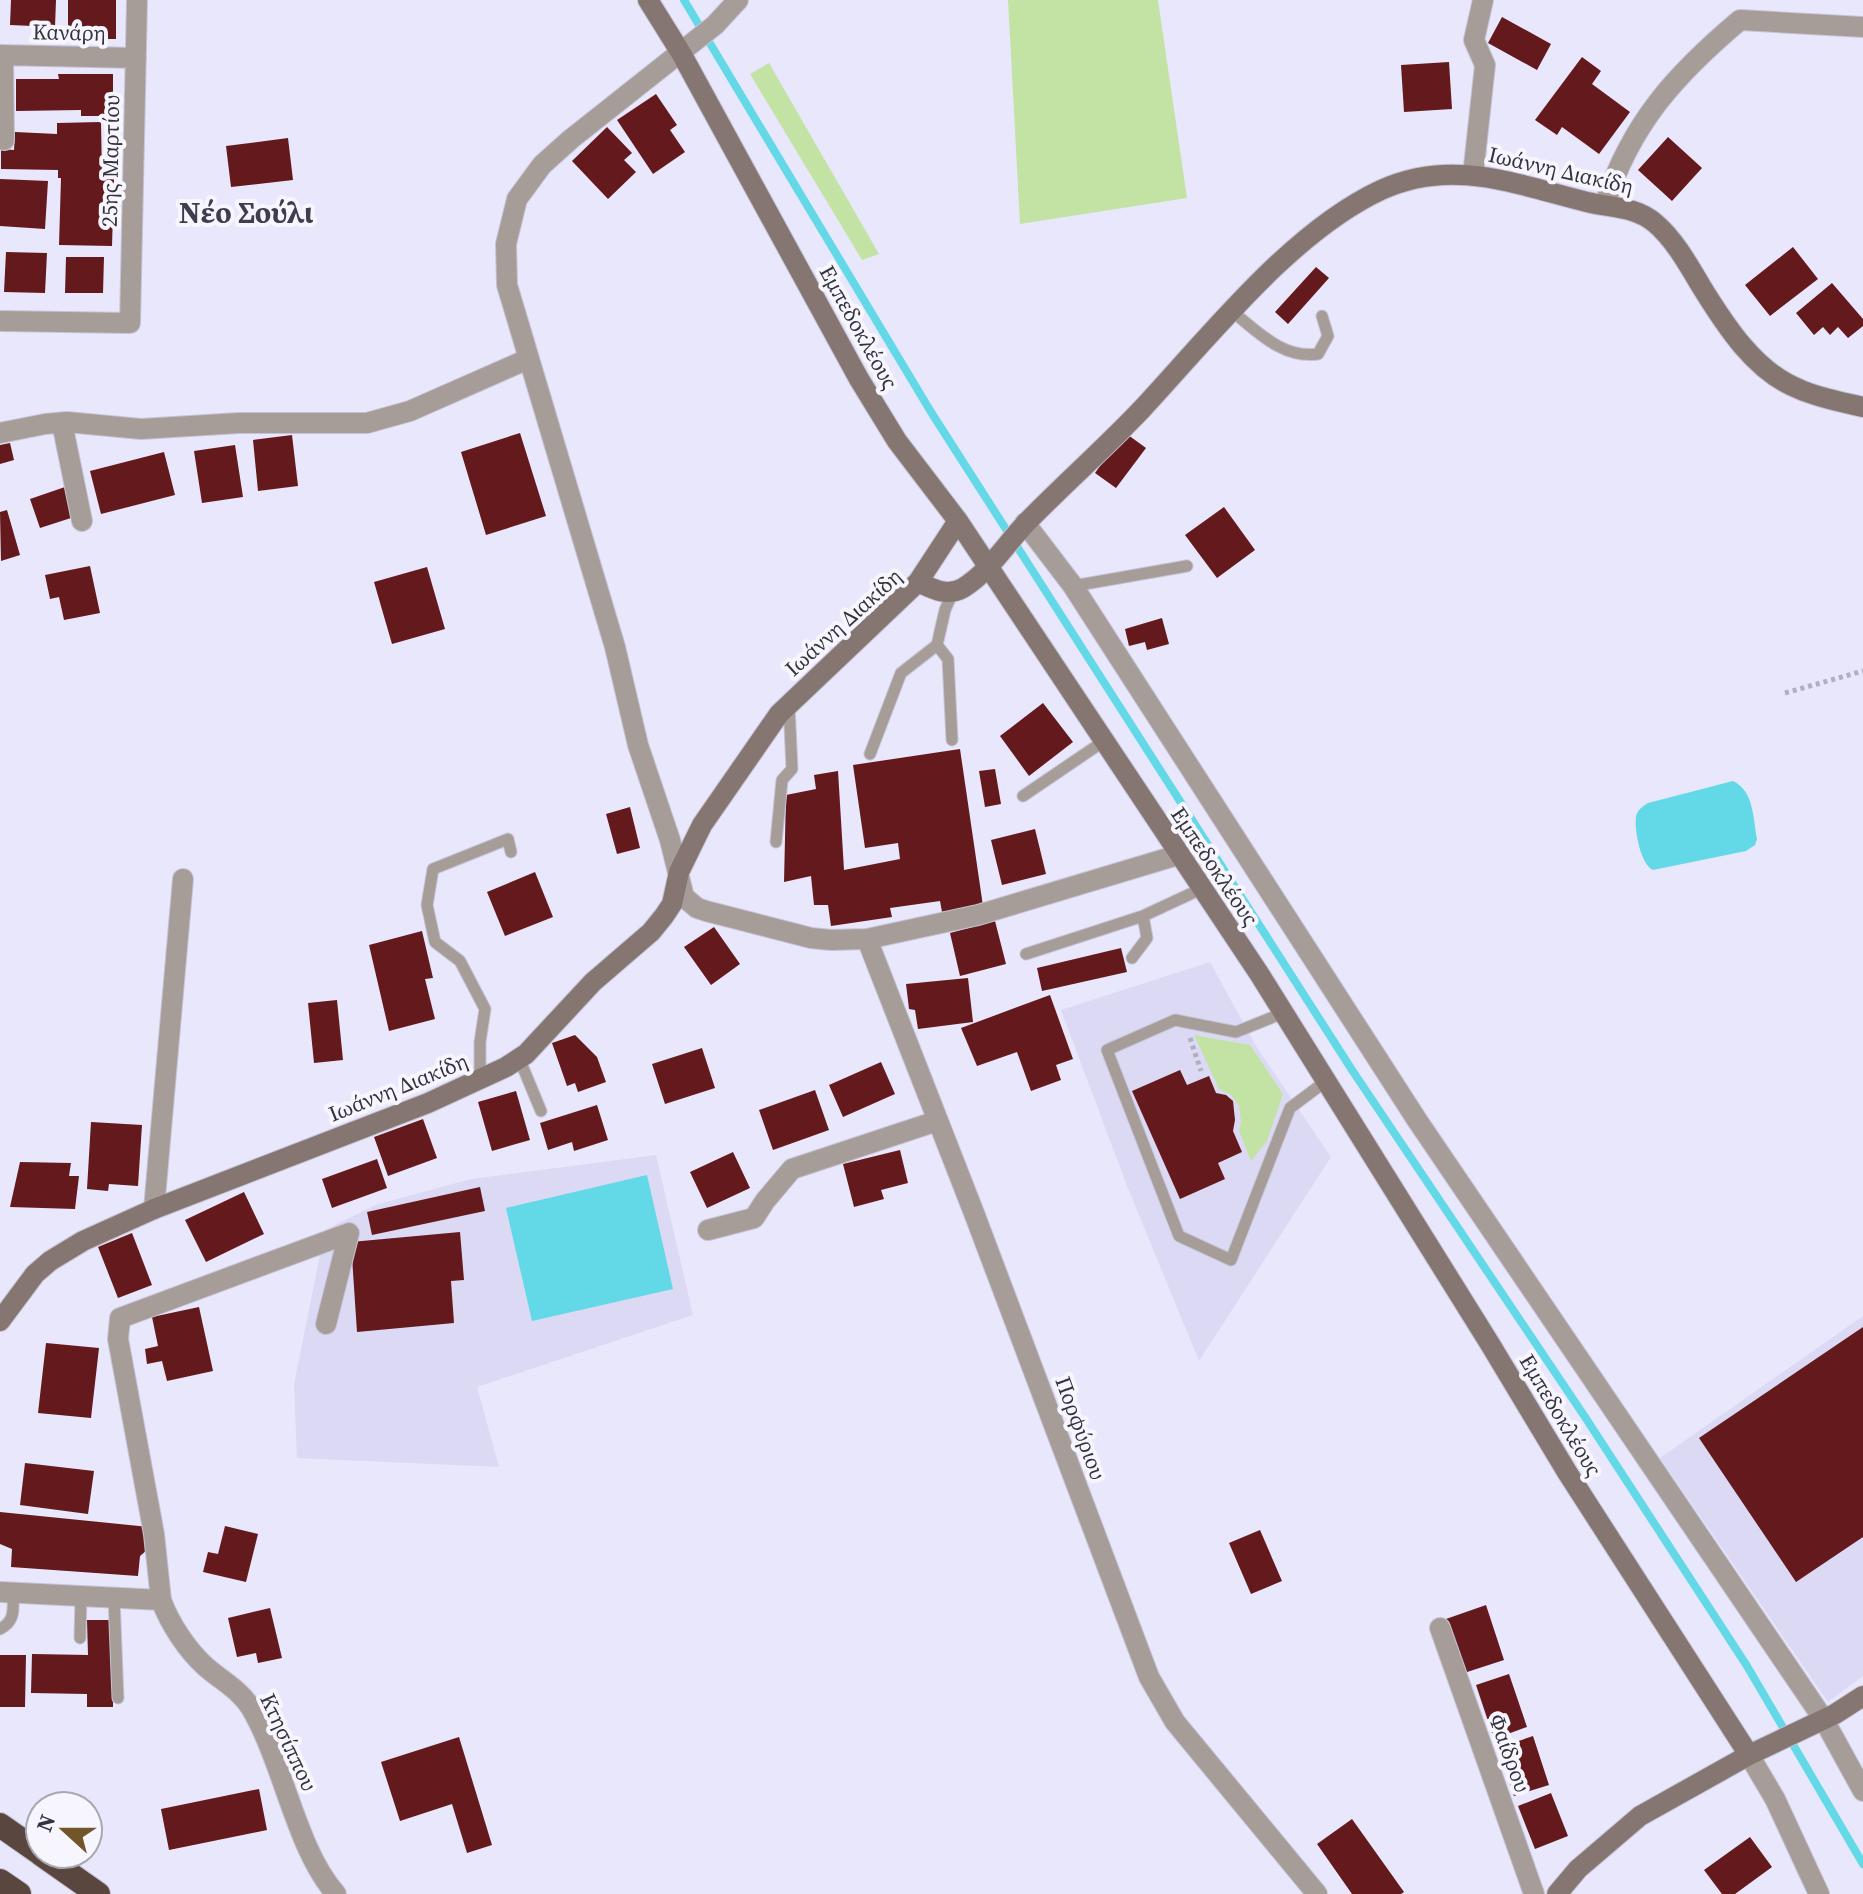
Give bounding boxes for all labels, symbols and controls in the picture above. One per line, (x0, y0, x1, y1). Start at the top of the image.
street label: Κανάρη (32, 16, 106, 48)
street label: 25ης Μαρτίου (94, 95, 126, 227)
street label: Ιωάννη Διακίδη (1486, 139, 1636, 201)
district label: Νέο Σούλι (179, 192, 314, 233)
street label: Εμπεδοκλέους (813, 260, 905, 394)
street label: Ιωάννη Διακίδη (778, 561, 908, 683)
street label: Εμπεδοκλέους (1164, 801, 1266, 931)
street label: Ιωάννη Διακίδη (324, 1045, 472, 1129)
street label: Εμπεδοκλέους (1513, 1348, 1609, 1482)
street label: Πορφύριου (1048, 1372, 1114, 1484)
street label: Κτησίππου (253, 1688, 325, 1796)
street label: Φαίδρου (1482, 1710, 1538, 1796)
north arrow (24, 1790, 104, 1870)
text: N (28, 1810, 62, 1836)

